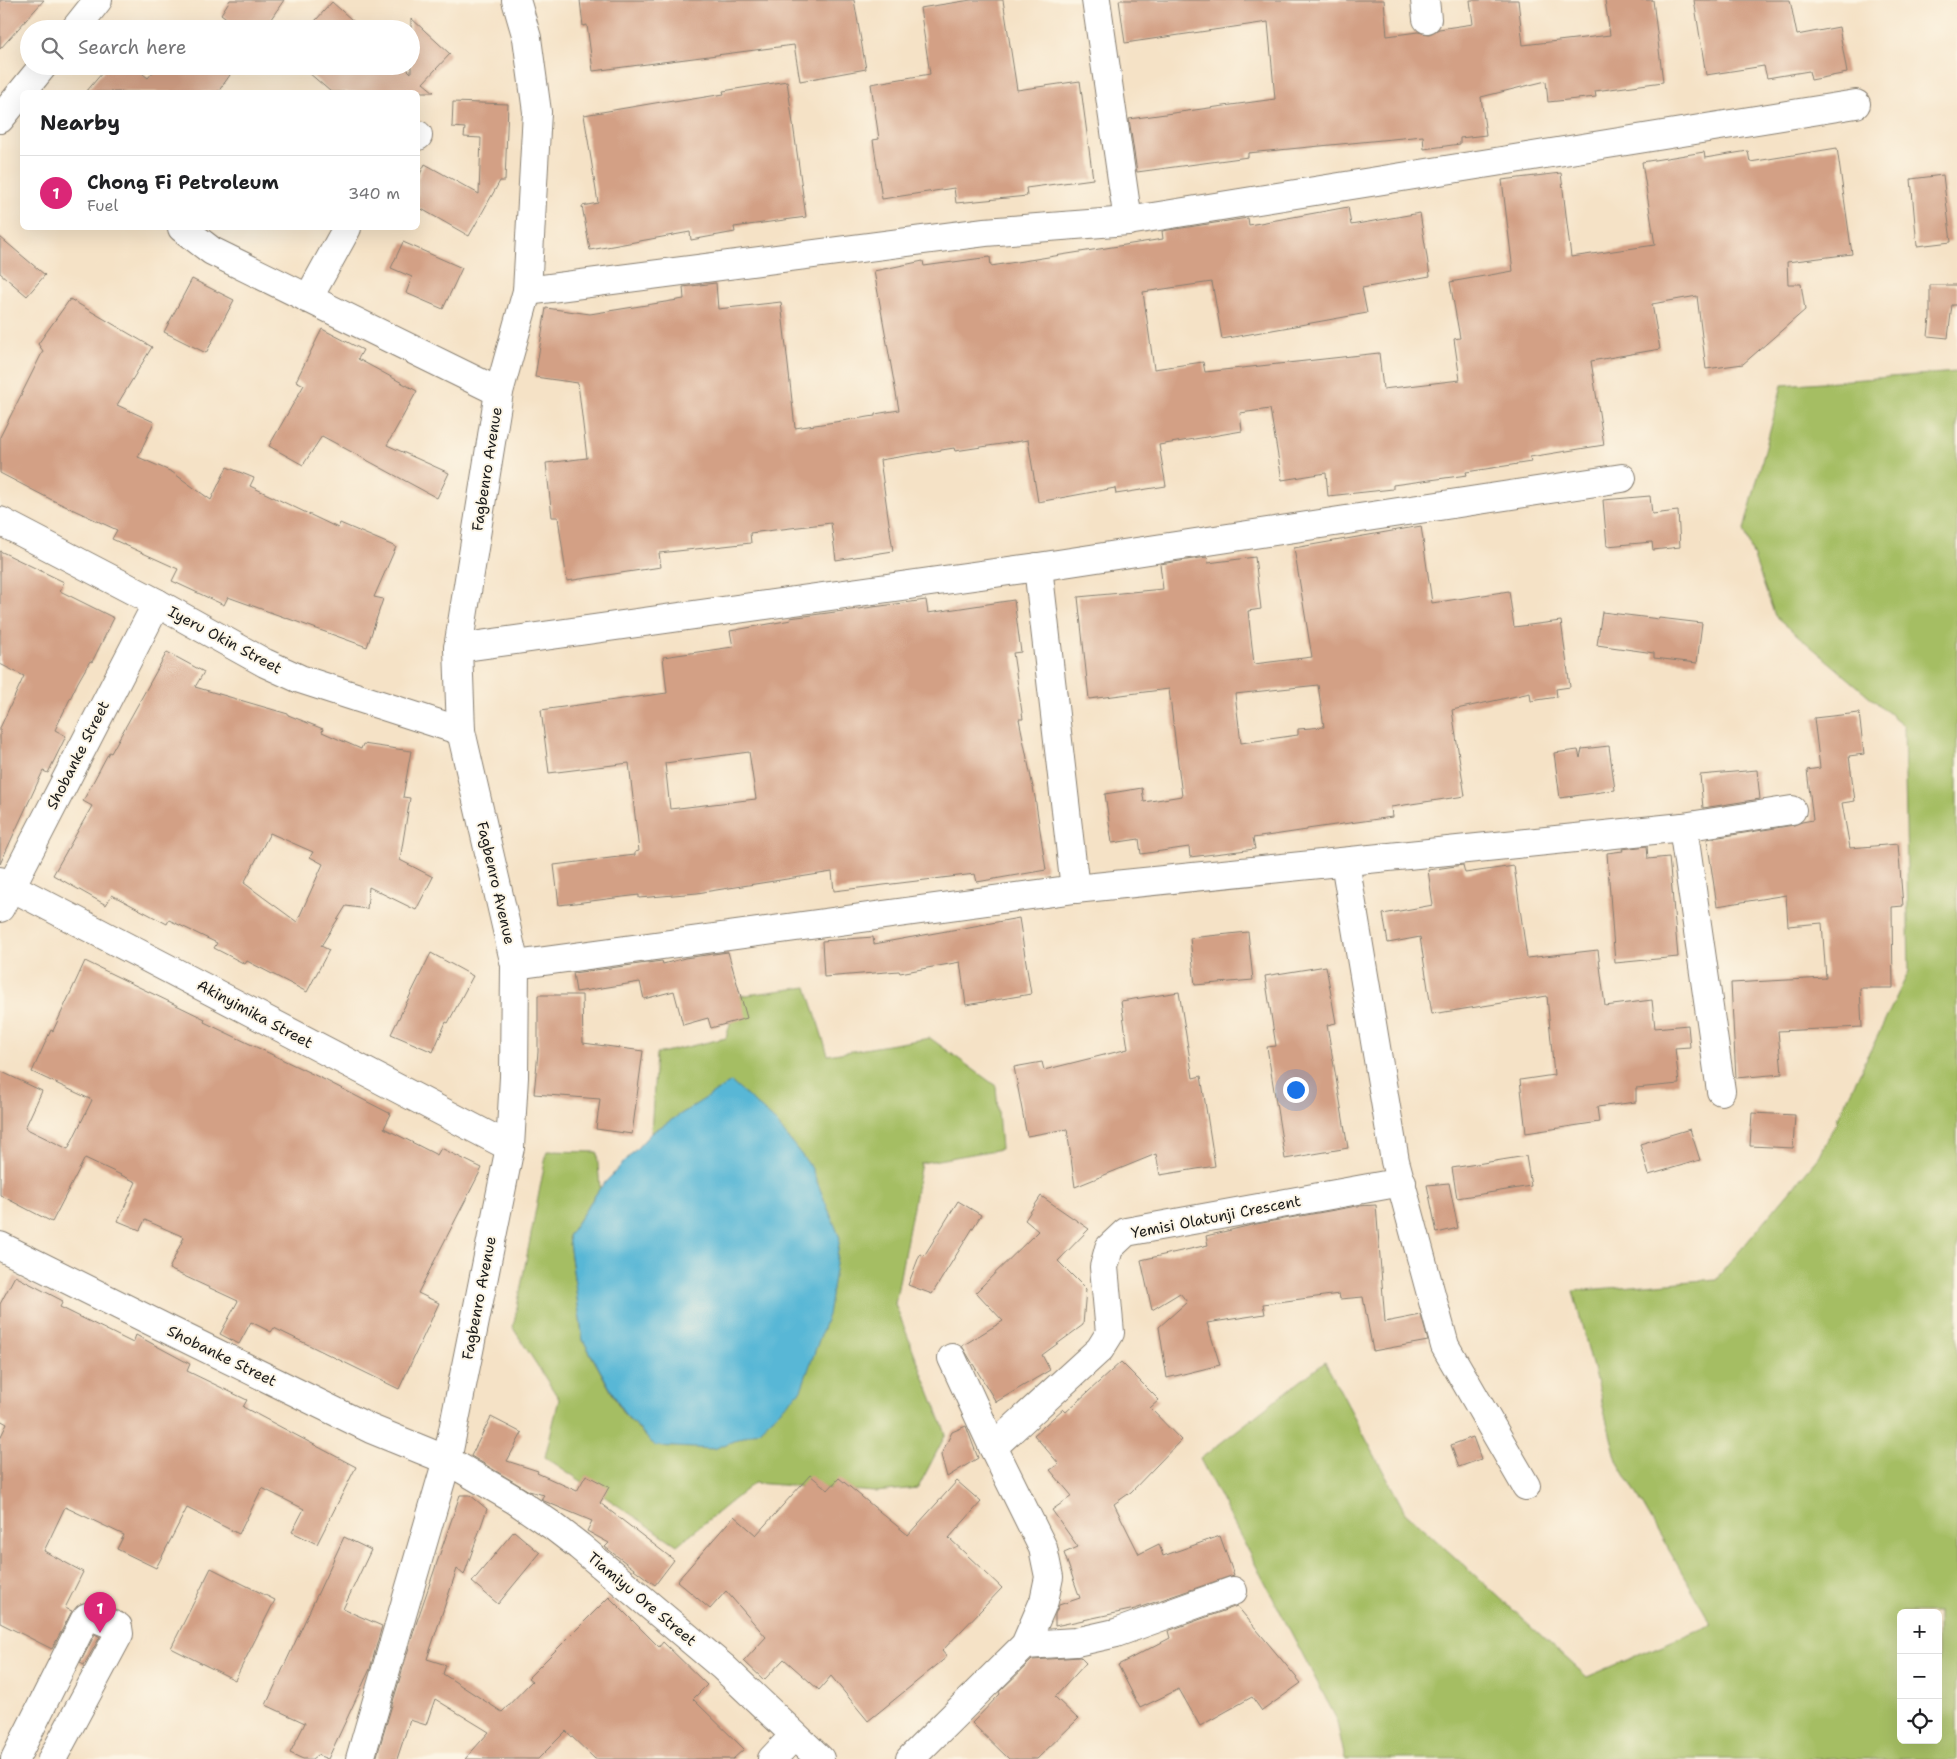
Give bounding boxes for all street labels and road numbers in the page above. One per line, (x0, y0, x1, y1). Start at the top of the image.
street label: Fagbenro Avenue (467, 405, 507, 533)
street label: Iyeru Okin Street (165, 602, 285, 678)
street label: Shobanke Street (42, 697, 114, 813)
street label: Fagbenro Avenue (472, 820, 520, 946)
street label: Akinyimika Street (194, 975, 316, 1053)
street label: Yemisi Olatunji Crescent (1129, 1191, 1303, 1243)
street label: Fagbenro Avenue (457, 1234, 501, 1362)
street label: Shobanke Street (164, 1321, 280, 1391)
street label: Tiamiyu Ore Street (583, 1548, 701, 1650)

